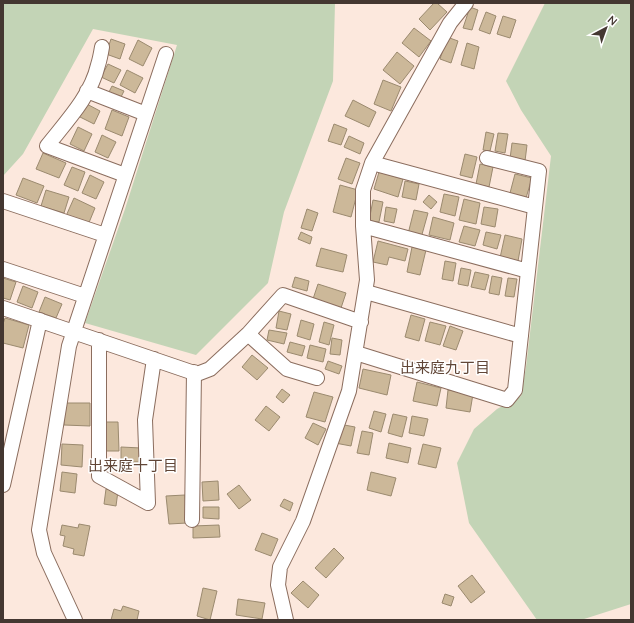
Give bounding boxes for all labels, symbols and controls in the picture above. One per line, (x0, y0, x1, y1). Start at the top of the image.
north arrow (586, 8, 626, 48)
text: N (604, 12, 620, 29)
district label: 出来庭九丁目 (400, 358, 490, 378)
district label: 出来庭十丁目 (88, 456, 178, 476)

